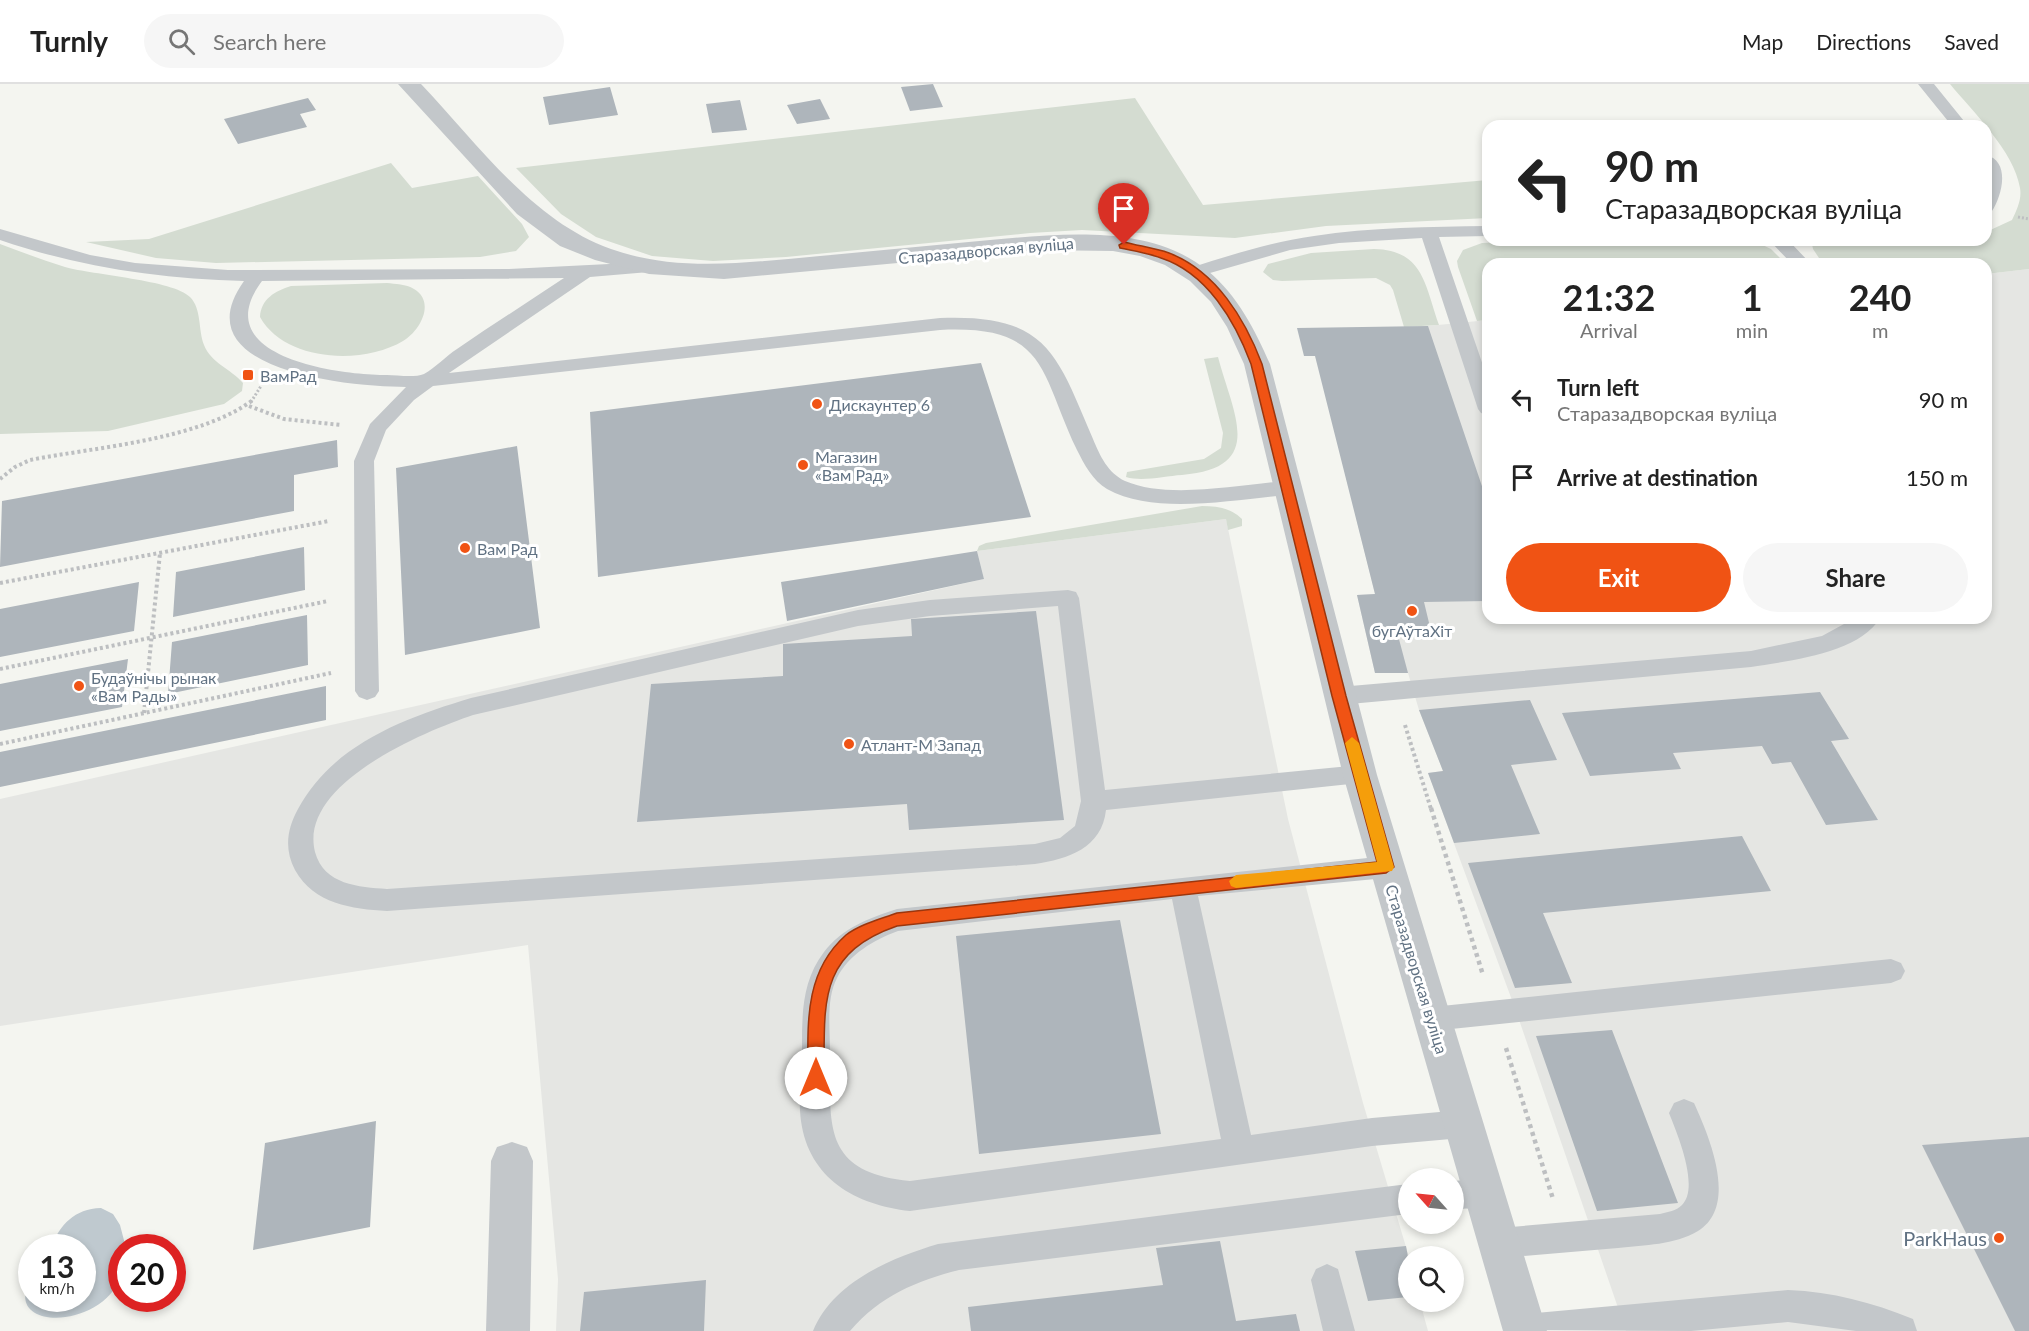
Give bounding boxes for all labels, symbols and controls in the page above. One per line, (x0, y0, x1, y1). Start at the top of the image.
search box (144, 14, 564, 68)
text: Turnly (30, 24, 108, 58)
icon: search (165, 25, 198, 58)
text: Search here (213, 28, 326, 55)
text: Map (1742, 29, 1783, 54)
text: Directions (1816, 29, 1911, 54)
text: Saved (1944, 29, 1999, 54)
text: 90 m (1605, 141, 1699, 191)
icon: left (1506, 144, 1584, 222)
pin (1098, 183, 1149, 245)
icon: arrive (1107, 192, 1140, 225)
text: Старазадворская вуліца (1605, 192, 1902, 225)
street label: Старазадворская вуліца (897, 233, 1075, 267)
text: 21:32 (1563, 275, 1655, 319)
text: 1 (1742, 275, 1763, 319)
text: 240 (1849, 275, 1911, 319)
text: Arrival (1580, 318, 1638, 342)
text: min (1736, 318, 1768, 342)
text: m (1872, 318, 1888, 342)
place label: ВамРад (260, 366, 317, 385)
marker: ВамРад (241, 368, 255, 382)
text: Turn left (1557, 374, 1639, 401)
icon: left (1506, 383, 1539, 416)
text: 90 m (1919, 386, 1968, 413)
place label: Дискаунтер 6 (829, 395, 930, 414)
marker: Дискаунтер 6 (810, 397, 824, 411)
text: Старазадворская вуліца (1557, 401, 1777, 425)
place label: Магазин «Вам Рад» (815, 447, 890, 484)
marker: Магазин «Вам Рад» (796, 458, 810, 472)
icon: arrive (1506, 461, 1539, 494)
text: Arrive at destination (1557, 464, 1758, 491)
text: 150 m (1906, 464, 1968, 491)
place label: Вам Рад (477, 539, 538, 558)
marker: Вам Рад (458, 541, 472, 555)
button: Exit (1506, 543, 1731, 612)
button: Share (1743, 543, 1968, 612)
marker: бугАўтаХіт (1405, 604, 1419, 618)
place label: бугАўтаХіт (1372, 621, 1452, 640)
place label: Будаўнічы рынак «Вам Рады» (91, 668, 217, 705)
marker: Будаўнічы рынак «Вам Рады» (72, 679, 86, 693)
place label: Атлант-М Запад (861, 735, 981, 754)
marker: Атлант-М Запад (842, 737, 856, 751)
street label: Старазадворская вуліца (1382, 882, 1452, 1056)
position arrow (784, 1046, 848, 1110)
north arrow (1398, 1168, 1464, 1234)
map controls (1398, 1168, 1464, 1312)
place label: ParkHaus (1903, 1226, 1987, 1250)
marker: ParkHaus (1992, 1231, 2006, 1245)
speed limit sign: 20 (108, 1234, 186, 1312)
button: search (1398, 1246, 1464, 1312)
text: 13 (40, 1248, 74, 1284)
text: km/h (39, 1279, 75, 1297)

